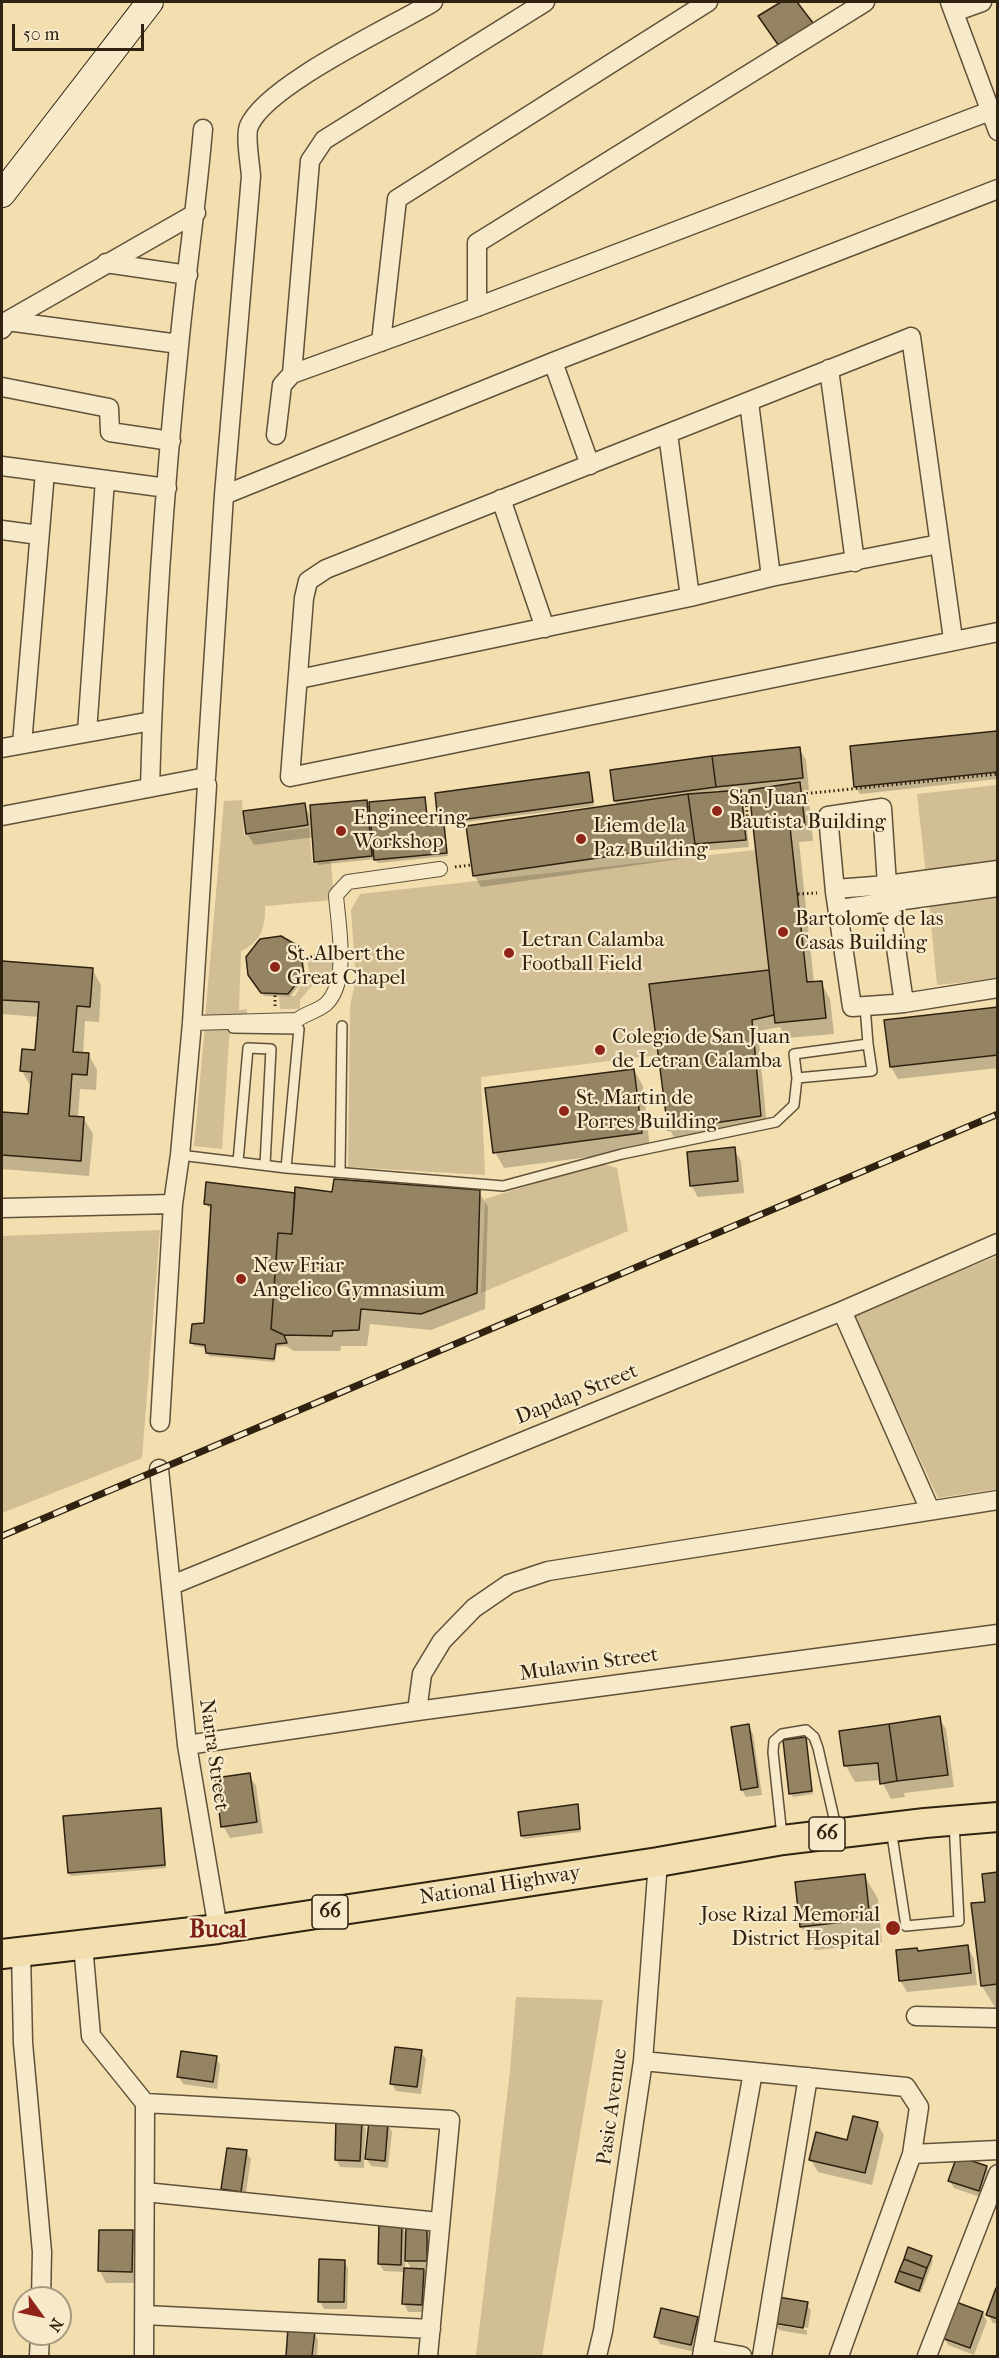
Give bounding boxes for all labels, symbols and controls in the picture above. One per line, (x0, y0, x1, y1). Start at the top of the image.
scale bar (15, 12, 147, 50)
text: 50 m (23, 24, 59, 45)
place label: San Juan Bautista Building (729, 786, 886, 836)
marker: San Juan Bautista Building (710, 804, 724, 818)
place label: Engineering Workshop (353, 806, 467, 856)
place label: Liem de la Paz Building (593, 814, 707, 864)
marker: Engineering Workshop (334, 824, 348, 838)
marker: Liem de la Paz Building (574, 832, 588, 846)
place label: Bartolome de las Casas Building (795, 907, 943, 957)
marker: Bartolome de las Casas Building (776, 925, 790, 939)
place label: Letran Calamba Football Field (521, 928, 664, 978)
place label: St. Albert the Great Chapel (287, 942, 406, 992)
marker: Letran Calamba Football Field (502, 946, 516, 960)
marker: St. Albert the Great Chapel (268, 960, 282, 974)
place label: Colegio de San Juan de Letran Calamba (612, 1025, 790, 1075)
marker: Colegio de San Juan de Letran Calamba (593, 1043, 607, 1057)
place label: St. Martin de Porres Building (576, 1086, 718, 1136)
marker: St. Martin de Porres Building (557, 1104, 571, 1118)
place label: New Friar Angelico Gymnasium (253, 1254, 445, 1304)
marker: New Friar Angelico Gymnasium (234, 1272, 248, 1286)
street label: Dapdap Street (512, 1359, 642, 1431)
street label: Mulawin Street (518, 1643, 660, 1687)
street label: Narra Street (193, 1697, 233, 1813)
road number: 66 (809, 1817, 845, 1851)
street label: National Highway (418, 1861, 582, 1911)
road number: 66 (312, 1895, 348, 1929)
place label: Jose Rizal Memorial District Hospital (701, 1903, 880, 1953)
district label: Bucal (189, 1917, 247, 1945)
marker: Jose Rizal Memorial District Hospital (884, 1919, 902, 1937)
street label: Pasic Avenue (592, 2047, 634, 2167)
north arrow (12, 2286, 72, 2346)
text: N (45, 2315, 67, 2335)

